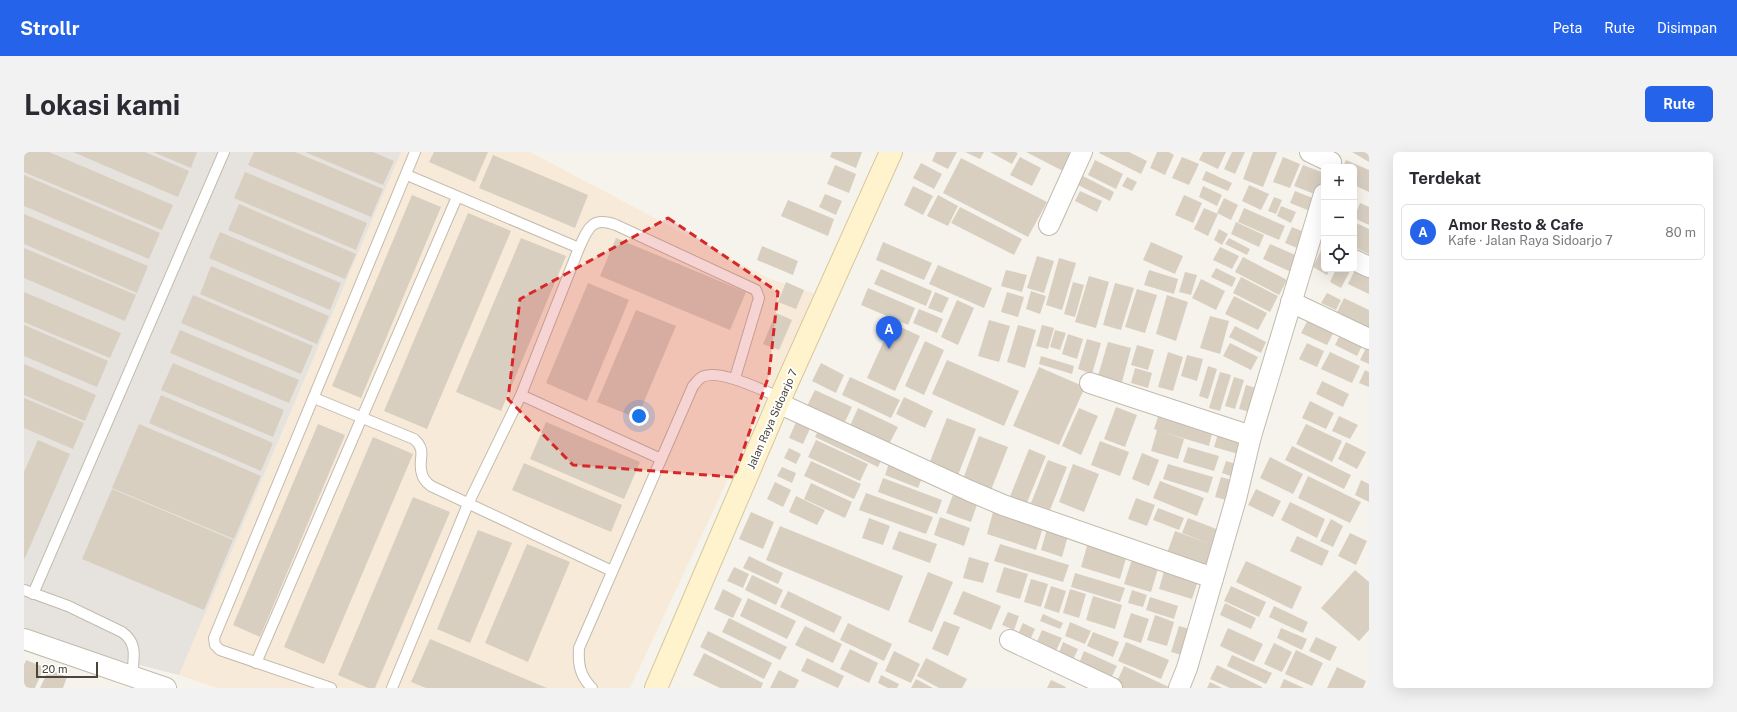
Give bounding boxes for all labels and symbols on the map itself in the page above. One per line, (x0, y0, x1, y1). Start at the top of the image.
pin: A (876, 316, 902, 349)
street label: Jalan Raya Sidoarjo 7 (745, 367, 800, 471)
your location (629, 406, 649, 426)
scale bar (36, 660, 98, 679)

